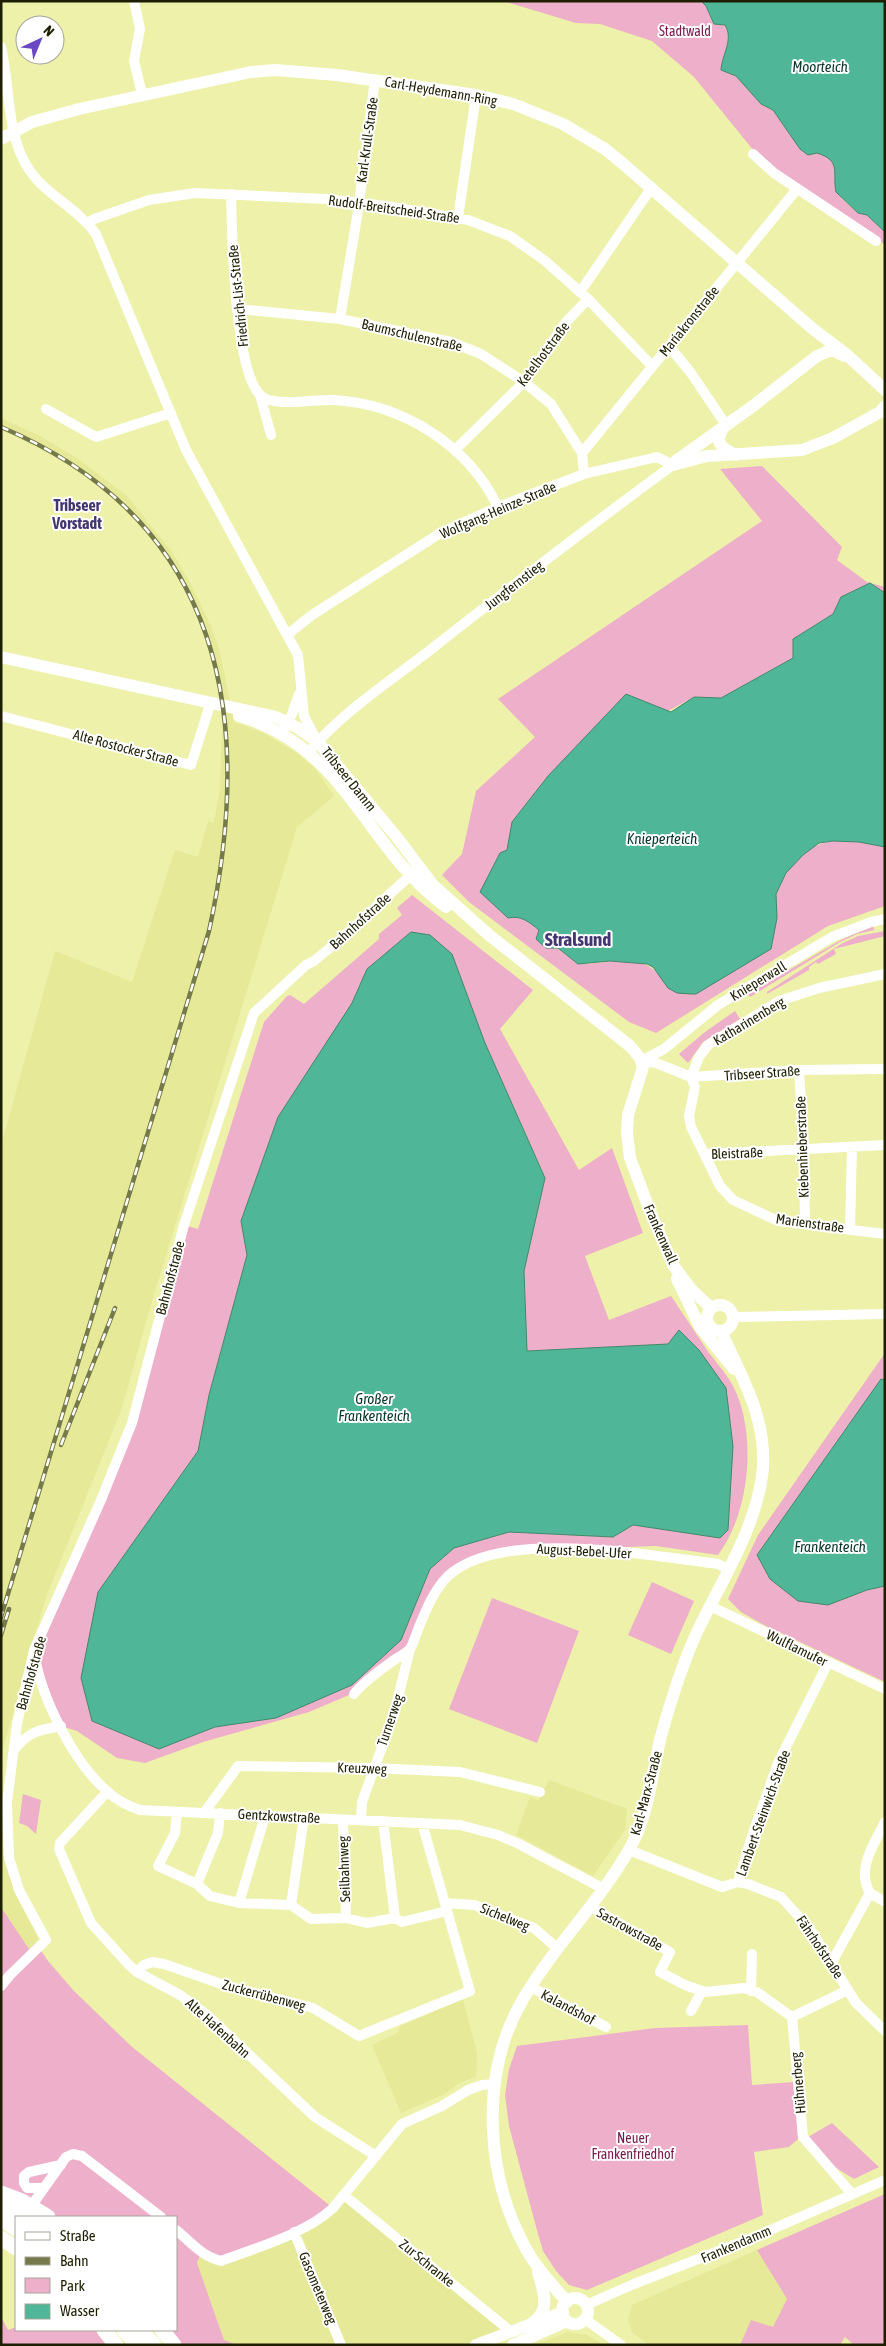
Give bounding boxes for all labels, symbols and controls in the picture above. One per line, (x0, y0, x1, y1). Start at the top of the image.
north arrow (15, 15, 65, 65)
text: N (41, 22, 58, 39)
park label: Stadtwald (659, 23, 711, 39)
water label: Moorteich (792, 58, 848, 75)
street label: Carl-Heydemann-Ring (384, 73, 498, 109)
street label: Karl-Krull-Straße (353, 96, 381, 184)
street label: Rudolf-Breitscheid-Straße (327, 192, 461, 226)
street label: Friedrich-List-Straße (225, 244, 251, 348)
street label: Mariakronstraße (656, 283, 722, 359)
street label: Baumschulenstraße (360, 316, 464, 354)
street label: Ketelhotstraße (514, 319, 572, 389)
street label: Wolfgang-Heinze-Straße (437, 478, 559, 542)
district label: Tribseer Vorstadt (51, 496, 102, 532)
street label: Jungfernstieg (482, 557, 546, 613)
street label: Alte Rostocker Straße (72, 726, 180, 770)
street label: Tribseer Damm (318, 744, 380, 814)
water label: Knieperteich (627, 830, 697, 847)
street label: Bahnhofstraße (326, 890, 394, 952)
district label: Stralsund (545, 928, 611, 950)
street label: Knieperwall (727, 958, 789, 1004)
street label: Katharinenberg (710, 993, 788, 1049)
street label: Tribseer Straße (723, 1062, 801, 1084)
street label: Kiebenhieberstraße (792, 1096, 812, 1198)
street label: Bleistraße (711, 1144, 763, 1162)
street label: Frankenwall (641, 1202, 681, 1267)
street label: Marienstraße (775, 1210, 845, 1236)
street label: Bahnhofstraße (152, 1239, 188, 1317)
water label: Großer Frankenteich (338, 1390, 410, 1424)
water label: Frankenteich (794, 1538, 866, 1555)
street label: August-Bebel-Ufer (536, 1541, 633, 1562)
street label: Wulflamufer (764, 1626, 831, 1670)
street label: Bahnhofstraße (13, 1634, 49, 1712)
street label: Turnerweg (374, 1692, 406, 1748)
street label: Lambert-Steinwich-Straße (733, 1748, 793, 1878)
street label: Karl-Marx-Straße (627, 1749, 665, 1837)
street label: Kreuzweg (337, 1759, 387, 1777)
street label: Gentzkowstraße (237, 1806, 321, 1826)
street label: Seilbahnweg (335, 1835, 353, 1903)
street label: Sichelweg (478, 1900, 532, 1934)
street label: Sastrowstraße (594, 1904, 666, 1954)
street label: Fährhofstraße (793, 1913, 847, 1981)
street label: Zuckerrübenweg (220, 1976, 308, 2014)
street label: Kalandshof (538, 1986, 598, 2028)
street label: Alte Hafenbahn (183, 1995, 253, 2061)
street label: Hühnerberg (787, 2052, 809, 2114)
park label: Neuer Frankenfriedhof (592, 2130, 675, 2162)
legend (15, 2216, 178, 2331)
street label: Frankendamm (698, 2222, 774, 2266)
text: Straße (60, 2227, 96, 2244)
street label: Zur Schranke (396, 2236, 458, 2290)
street label: Gasometerweg (296, 2249, 340, 2327)
text: Bahn (60, 2252, 89, 2269)
text: Park (60, 2277, 85, 2294)
text: Wasser (60, 2302, 100, 2319)

